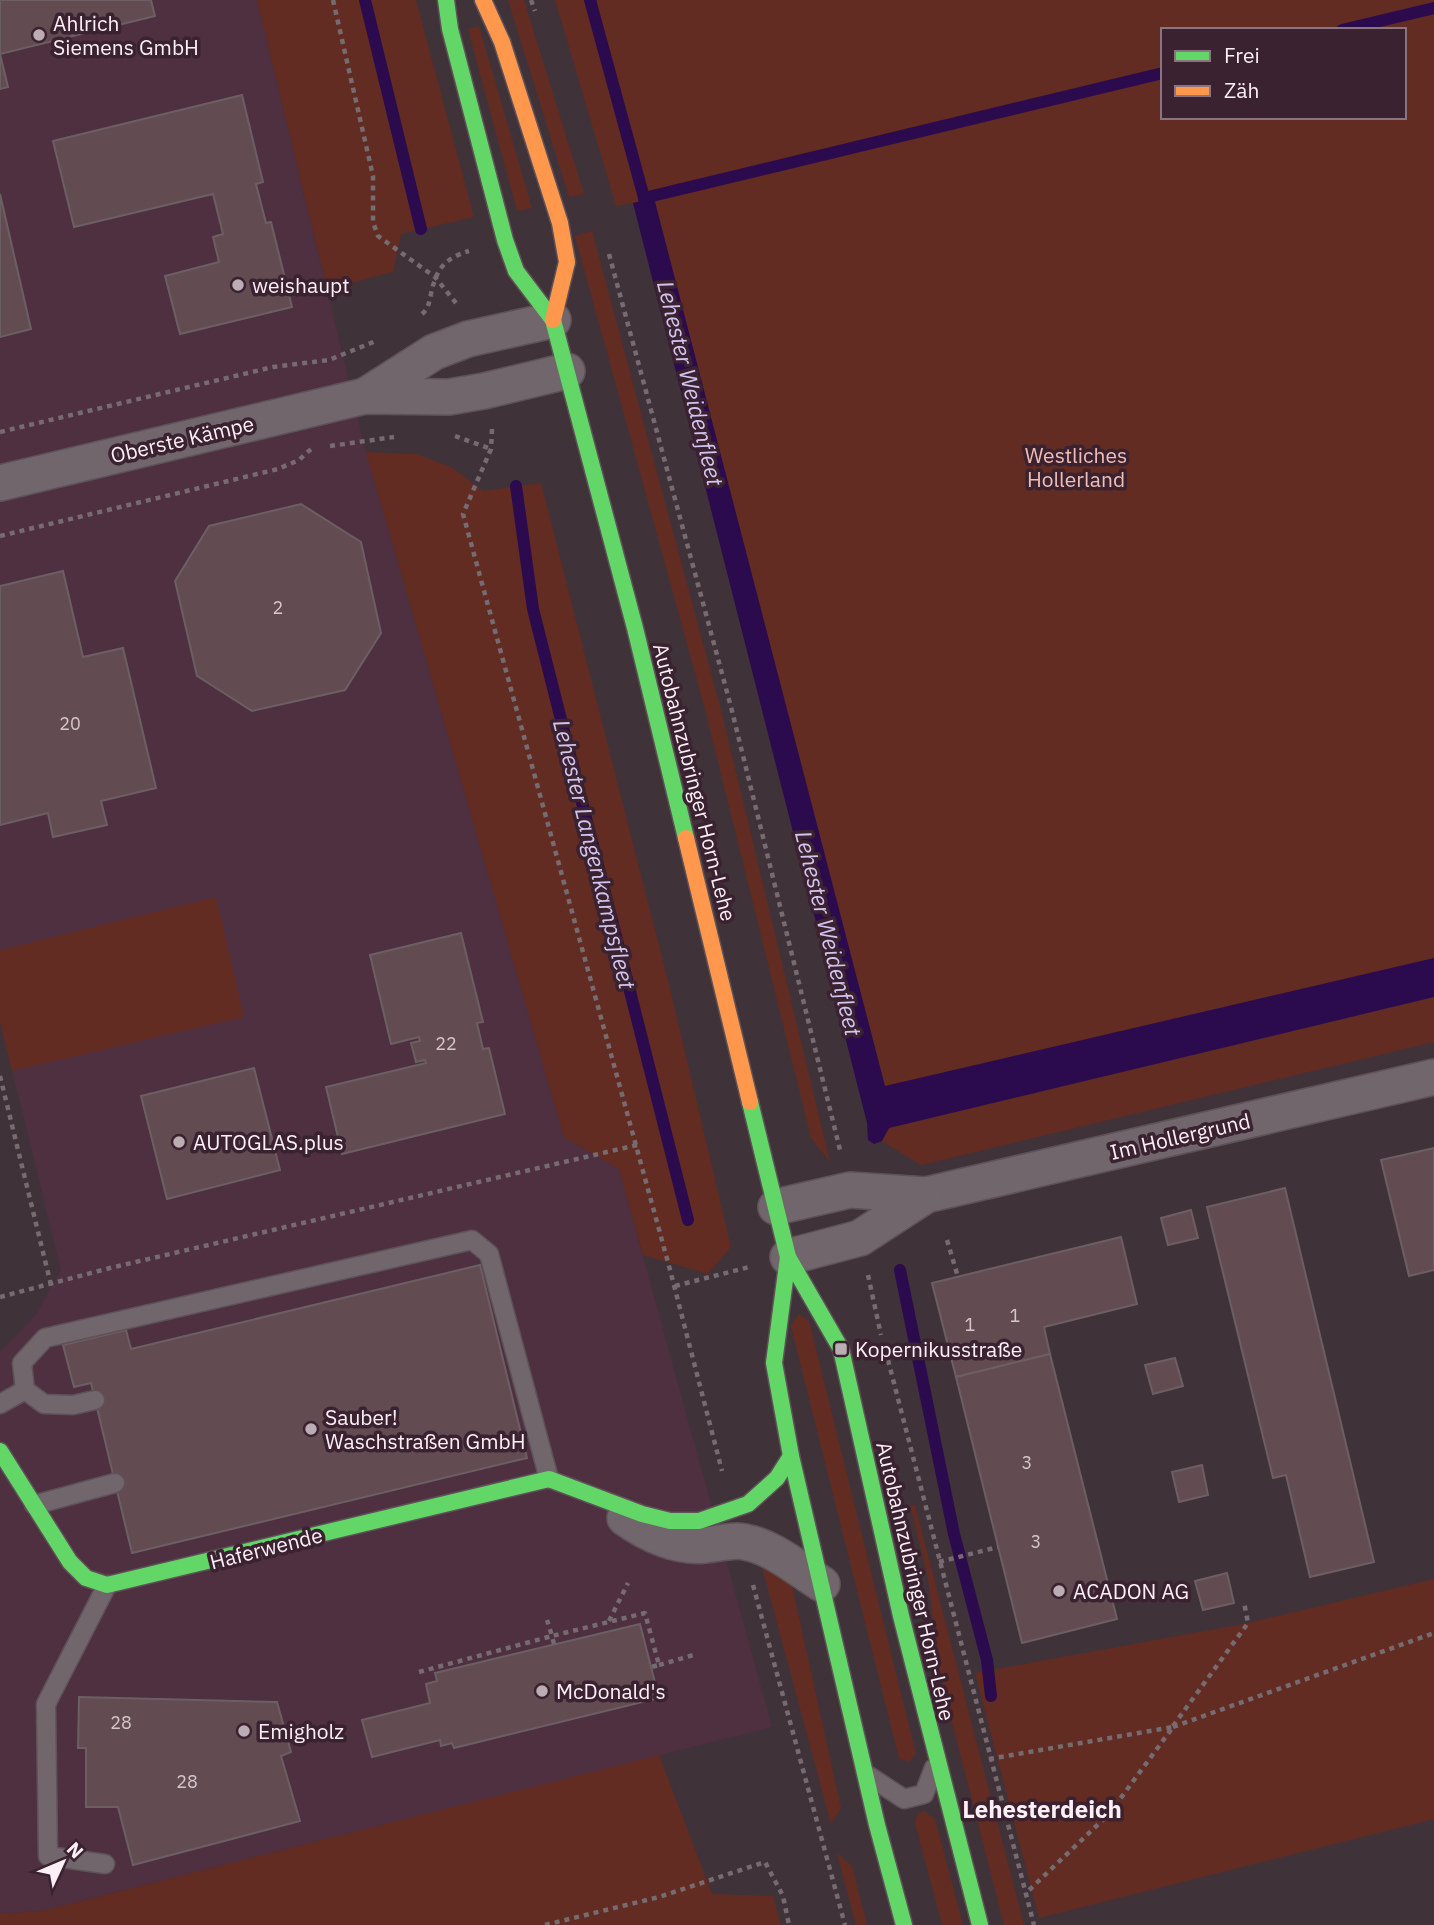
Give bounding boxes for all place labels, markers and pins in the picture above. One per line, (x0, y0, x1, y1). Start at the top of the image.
place label: Ahlrich Siemens GmbH (53, 9, 199, 61)
marker: Ahlrich Siemens GmbH (31, 27, 47, 43)
place label: weishaupt (252, 271, 350, 299)
marker: weishaupt (230, 277, 246, 293)
place label: AUTOGLAS.plus (193, 1128, 344, 1156)
marker: AUTOGLAS.plus (171, 1134, 187, 1150)
place label: Kopernikusstraße (855, 1335, 1022, 1363)
marker: Kopernikusstraße (833, 1341, 849, 1357)
place label: Sauber! Waschstraßen GmbH (325, 1403, 526, 1455)
marker: Sauber! Waschstraßen GmbH (303, 1421, 319, 1437)
place label: ACADON AG (1073, 1577, 1189, 1605)
marker: ACADON AG (1051, 1583, 1067, 1599)
place label: McDonald's (556, 1677, 666, 1705)
marker: McDonald's (534, 1683, 550, 1699)
place label: Emigholz (258, 1717, 344, 1745)
marker: Emigholz (236, 1723, 252, 1739)

